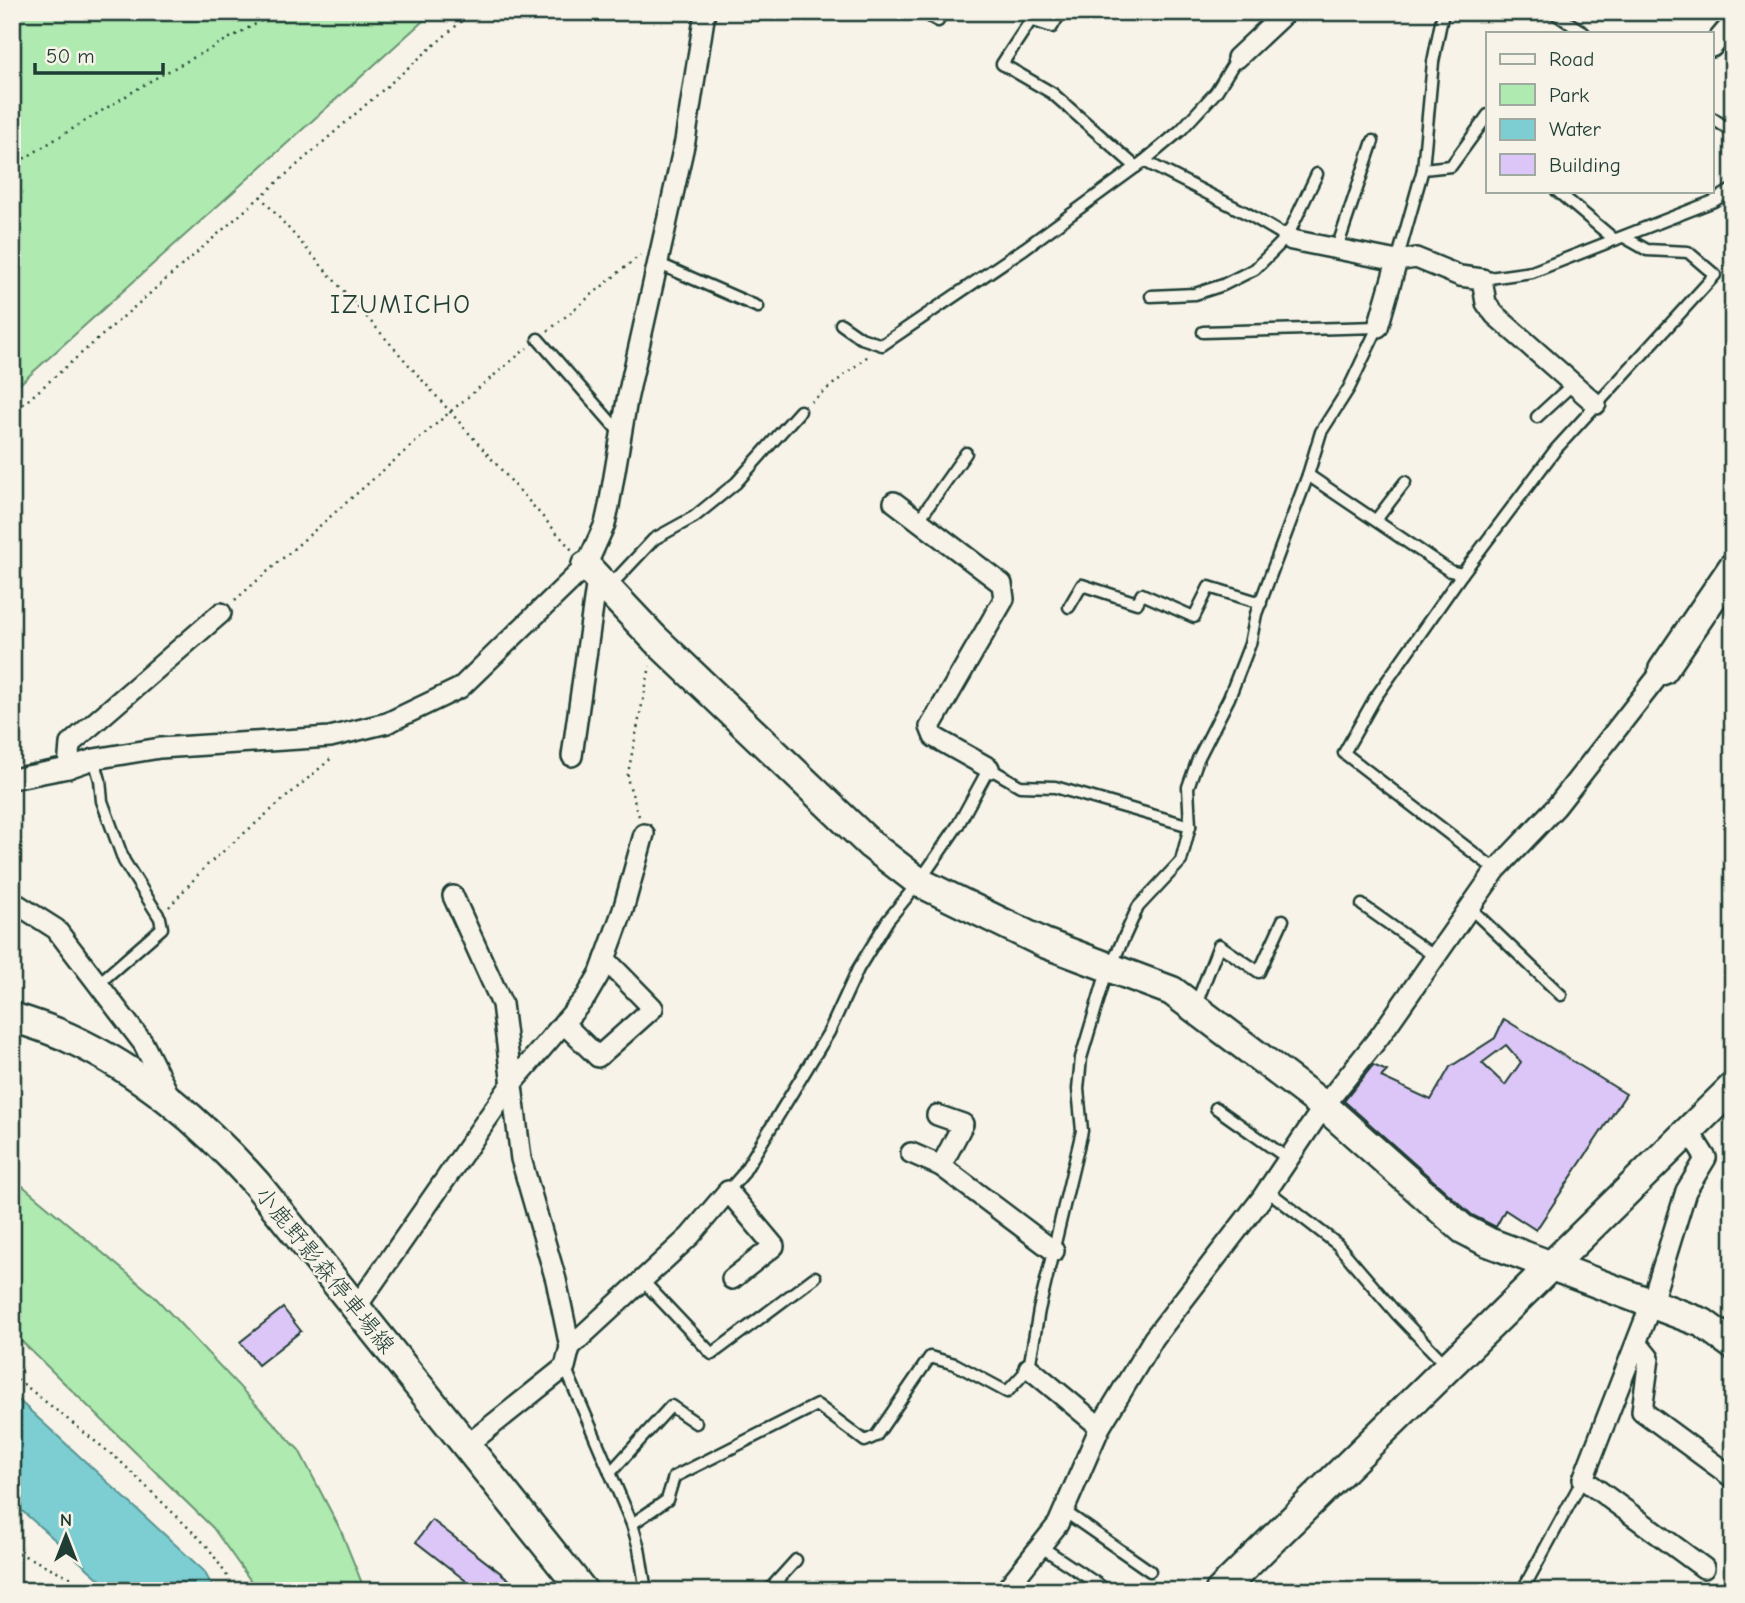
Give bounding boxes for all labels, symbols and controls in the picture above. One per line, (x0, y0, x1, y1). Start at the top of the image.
scale bar (35, 32, 163, 76)
legend (1486, 32, 1714, 192)
text: 50 m (46, 44, 95, 68)
text: Road (1549, 47, 1594, 71)
text: Park (1549, 83, 1589, 107)
text: Water (1549, 117, 1602, 141)
text: Building (1549, 153, 1621, 177)
district label: IZUMICHO (330, 290, 472, 320)
street label: 小鹿野影森停車場線 (249, 1181, 401, 1359)
north arrow (32, 1502, 102, 1572)
text: N (60, 1509, 72, 1531)

